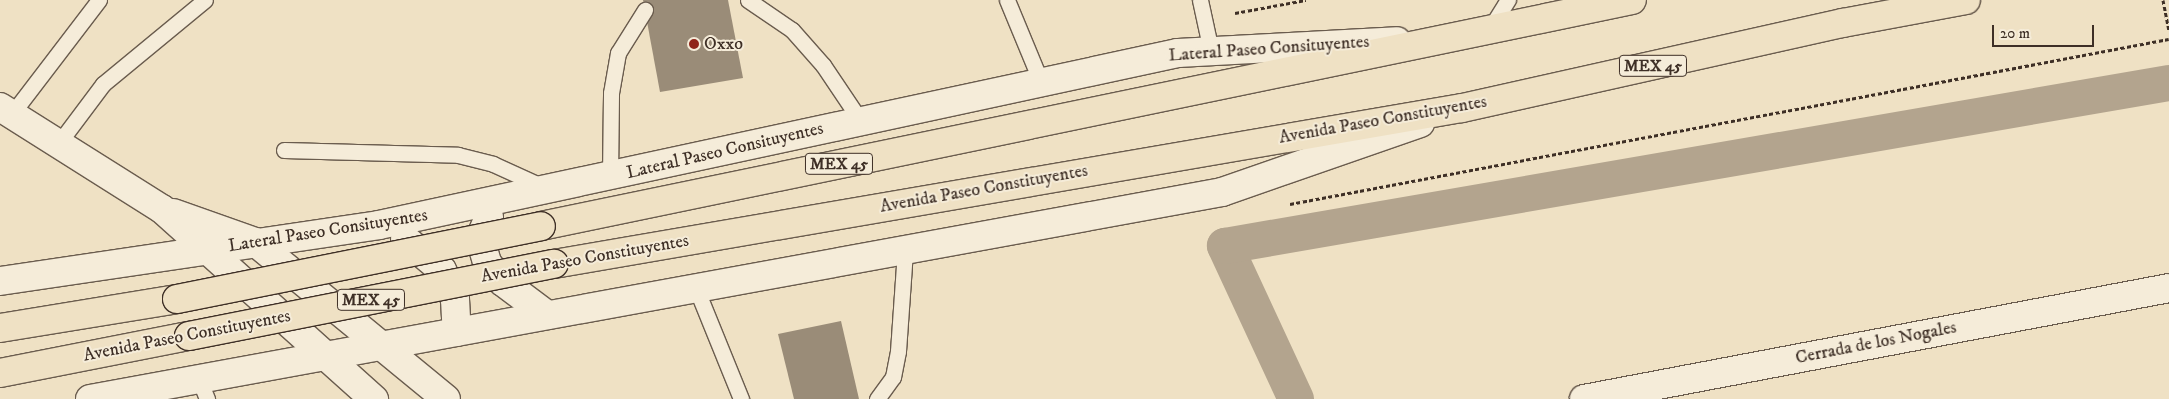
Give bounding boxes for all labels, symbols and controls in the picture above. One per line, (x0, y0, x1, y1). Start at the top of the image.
scale bar (1994, 15, 2096, 47)
text: 20 m (2000, 24, 2030, 43)
street label: Lateral Paseo Consituyentes (1168, 31, 1370, 67)
place label: Oxxo (704, 33, 743, 55)
marker: Oxxo (688, 38, 700, 50)
road number: MEX 45 (1618, 52, 1688, 80)
street label: Avenida Paseo Constituyentes (1277, 91, 1489, 149)
street label: Lateral Paseo Consituyentes (624, 118, 826, 184)
road number: MEX 45 (804, 150, 874, 178)
street label: Avenida Paseo Constituyentes (878, 160, 1090, 218)
street label: Lateral Paseo Consituyentes (227, 205, 429, 257)
street label: Avenida Paseo Constituyentes (479, 230, 691, 288)
road number: MEX 45 (336, 286, 406, 314)
street label: Avenida Paseo Constituyentes (82, 305, 292, 367)
street label: Cerrada de los Nogales (1794, 317, 1958, 369)

